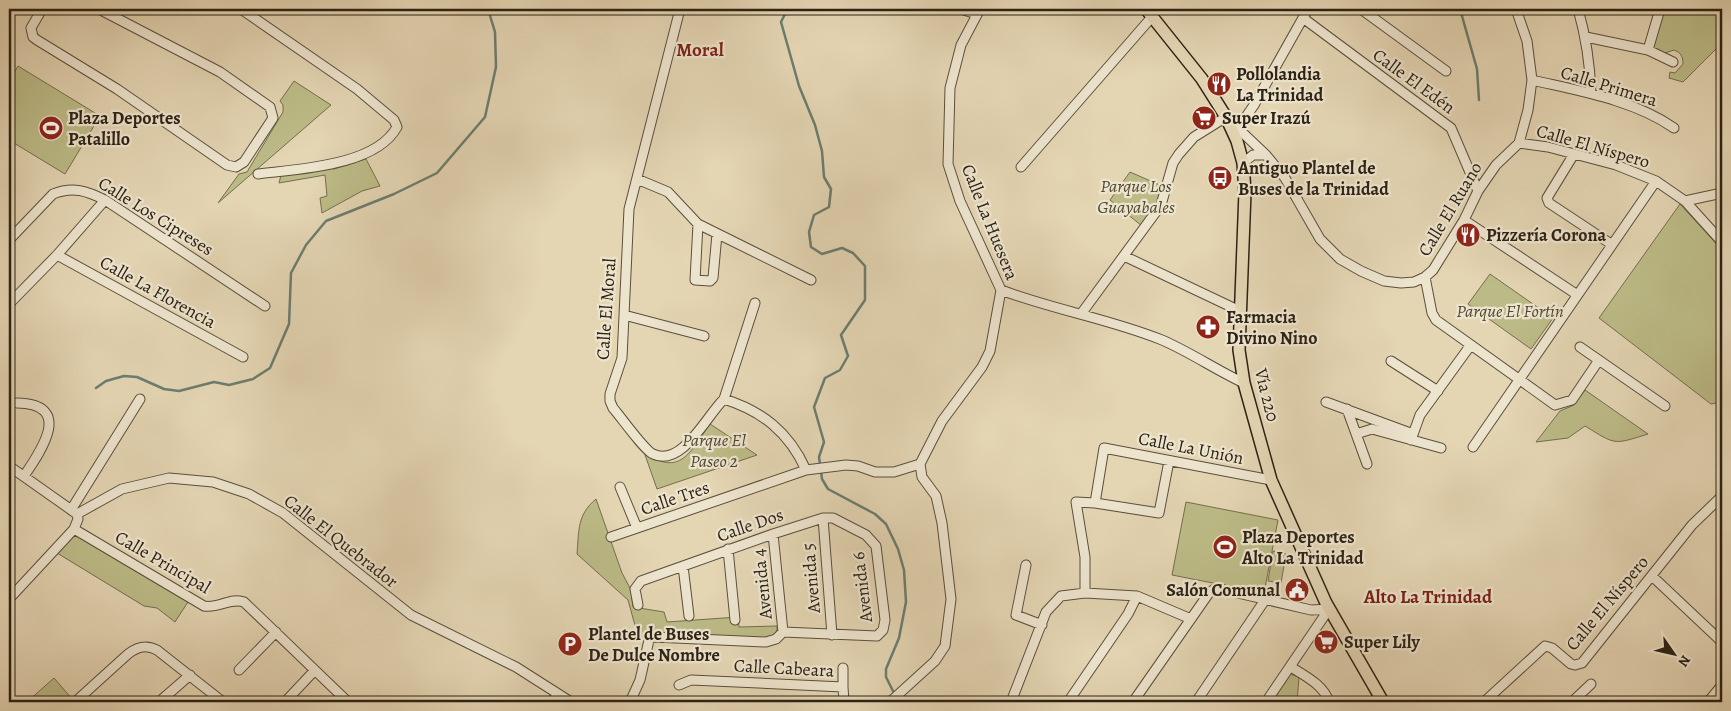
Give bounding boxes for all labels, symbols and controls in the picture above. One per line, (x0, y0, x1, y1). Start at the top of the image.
district label: Moral (676, 37, 724, 63)
street label: Calle El Edén (1368, 43, 1460, 119)
street label: Calle Primera (1558, 60, 1661, 112)
place label: Pollolandia La Trinidad (1236, 62, 1324, 107)
restaurant icon: Pollolandia La Trinidad (1206, 71, 1232, 97)
supermarket icon: Super Irazú (1191, 105, 1217, 131)
place label: Plaza Deportes Patalillo (68, 106, 181, 151)
place label: Super Irazú (1222, 106, 1311, 130)
sports icon: Plaza Deportes Patalillo (38, 115, 64, 141)
street label: Calle El Níspero (1533, 118, 1653, 174)
place label: Antiguo Plantel de Buses de la Trinidad (1237, 156, 1389, 201)
street label: Calle El Ruano (1412, 157, 1488, 261)
street label: Calle La Huesera (956, 161, 1024, 284)
bus stop icon: Antiguo Plantel de Buses de la Trinidad (1207, 165, 1233, 191)
street label: Calle Los Cipreses (94, 171, 218, 261)
park label: Parque Los Guayabales (1097, 174, 1175, 219)
restaurant icon: Pizzería Corona (1455, 222, 1481, 248)
place label: Pizzería Corona (1486, 223, 1607, 247)
street label: Calle La Florencia (96, 250, 221, 334)
street label: Calle El Moral (590, 257, 622, 361)
park label: Parque El Fortín (1456, 299, 1564, 323)
place label: Farmacia Divino Nino (1226, 305, 1318, 350)
pharmacy icon: Farmacia Divino Nino (1195, 314, 1221, 340)
street label: Vía 220 (1249, 365, 1285, 424)
street label: Calle La Unión (1136, 426, 1246, 470)
park label: Parque El Paseo 2 (682, 428, 746, 473)
street label: Calle Tres (637, 475, 713, 521)
street label: Calle El Quebrador (279, 489, 403, 593)
street label: Calle Dos (714, 502, 786, 548)
street label: Calle Principal (111, 525, 216, 599)
place label: Plaza Deportes Alto La Trinidad (1241, 525, 1364, 570)
sports icon: Plaza Deportes Alto La Trinidad (1212, 534, 1238, 560)
street label: Avenida 5 (796, 542, 826, 615)
street label: Avenida 4 (746, 548, 778, 621)
street label: Avenida 6 (846, 550, 878, 625)
street label: Calle El Níspero (1560, 550, 1654, 656)
public building icon: Salón Comunal (1284, 577, 1310, 603)
place label: Salón Comunal (1166, 578, 1280, 602)
district label: Alto La Trinidad (1363, 584, 1493, 610)
place label: Plantel de Buses De Dulce Nombre (588, 622, 720, 667)
north arrow (1648, 628, 1698, 678)
supermarket icon: Super Lily (1313, 629, 1339, 655)
place label: Super Lily (1344, 630, 1421, 654)
parking icon: Plantel de Buses De Dulce Nombre (557, 631, 583, 657)
text: N (1674, 651, 1695, 671)
street label: Calle Cabeara (733, 653, 835, 683)

